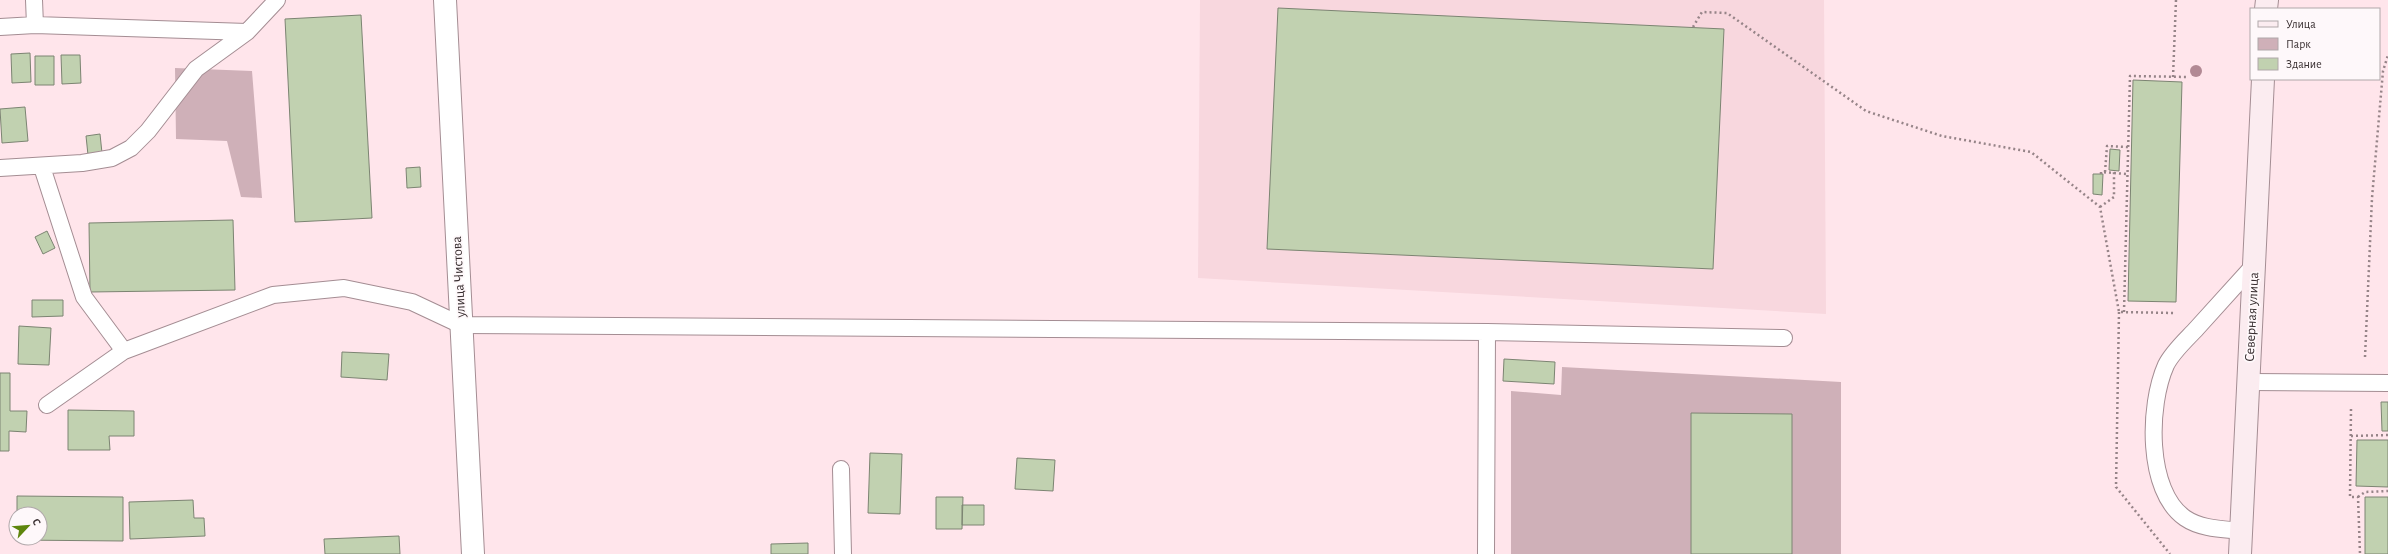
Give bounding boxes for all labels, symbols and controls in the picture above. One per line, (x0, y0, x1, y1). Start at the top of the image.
legend (2250, 8, 2380, 80)
text: Улица (2286, 18, 2316, 30)
text: Парк (2286, 38, 2311, 50)
text: Здание (2286, 58, 2322, 70)
street label: улица Чистова (450, 235, 468, 319)
street label: Северная улица (2243, 271, 2261, 362)
north arrow (8, 506, 48, 546)
text: С (30, 517, 43, 527)

